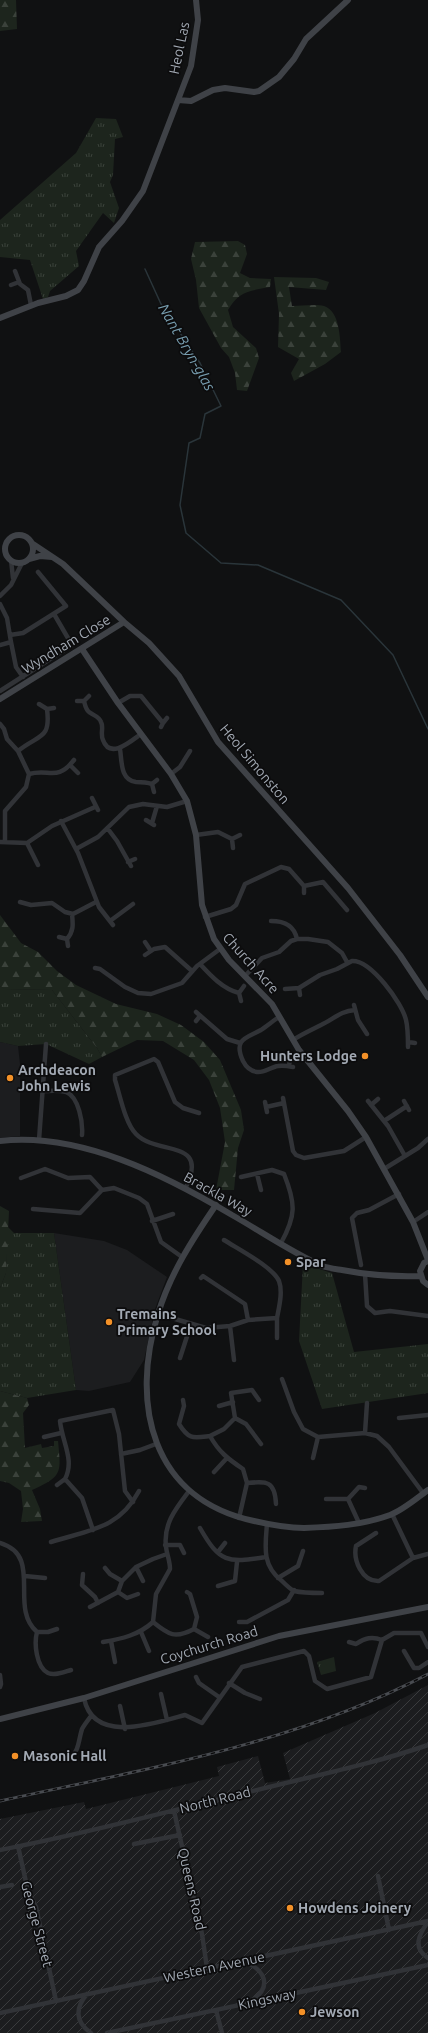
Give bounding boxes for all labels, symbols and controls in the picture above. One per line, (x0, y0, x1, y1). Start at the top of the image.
street label: Heol Las (166, 20, 192, 76)
water label: Nant Bryn-glas (155, 300, 219, 394)
street label: Wyndham Close (19, 611, 113, 677)
street label: Heol Simonston (217, 721, 293, 807)
street label: Church Acre (220, 929, 282, 997)
place label: Hunters Lodge (260, 1048, 357, 1064)
marker: Hunters Lodge (360, 1051, 370, 1061)
place label: Archdeacon John Lewis (18, 1062, 96, 1094)
marker: Archdeacon John Lewis (5, 1073, 15, 1083)
street label: Brackla Way (181, 1169, 255, 1219)
place label: Spar (296, 1254, 326, 1270)
marker: Spar (283, 1257, 293, 1267)
place label: Tremains Primary School (117, 1306, 216, 1338)
marker: Tremains Primary School (104, 1317, 114, 1327)
street label: Coychurch Road (158, 1623, 260, 1667)
place label: Masonic Hall (23, 1748, 107, 1764)
marker: Masonic Hall (10, 1751, 20, 1761)
street label: North Road (178, 1783, 252, 1817)
street label: Queens Road (175, 1846, 209, 1932)
street label: George Street (18, 1879, 56, 1969)
place label: Howdens Joinery (298, 1900, 412, 1916)
marker: Howdens Joinery (285, 1903, 295, 1913)
street label: Western Avenue (162, 1948, 266, 1986)
street label: Kingsway (236, 1985, 298, 2013)
place label: Jewson (310, 2004, 360, 2020)
marker: Jewson (297, 2007, 307, 2017)

